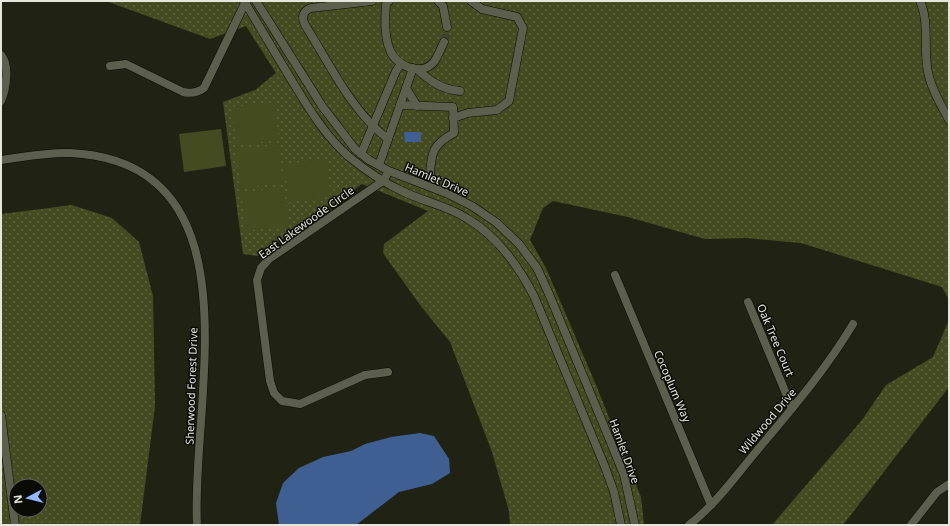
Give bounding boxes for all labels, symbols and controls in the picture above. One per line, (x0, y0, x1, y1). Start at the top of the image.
street label: Hamlet Drive (403, 159, 471, 199)
street label: East Lakewoode Circle (255, 182, 357, 262)
street label: Oak Tree Court (754, 301, 798, 379)
street label: Sherwood Forest Drive (181, 327, 201, 445)
street label: Cocoplum Way (651, 348, 695, 425)
street label: Wildwood Drive (735, 385, 799, 457)
street label: Hamlet Drive (606, 417, 644, 485)
north arrow (8, 478, 48, 518)
text: N (10, 494, 26, 505)

